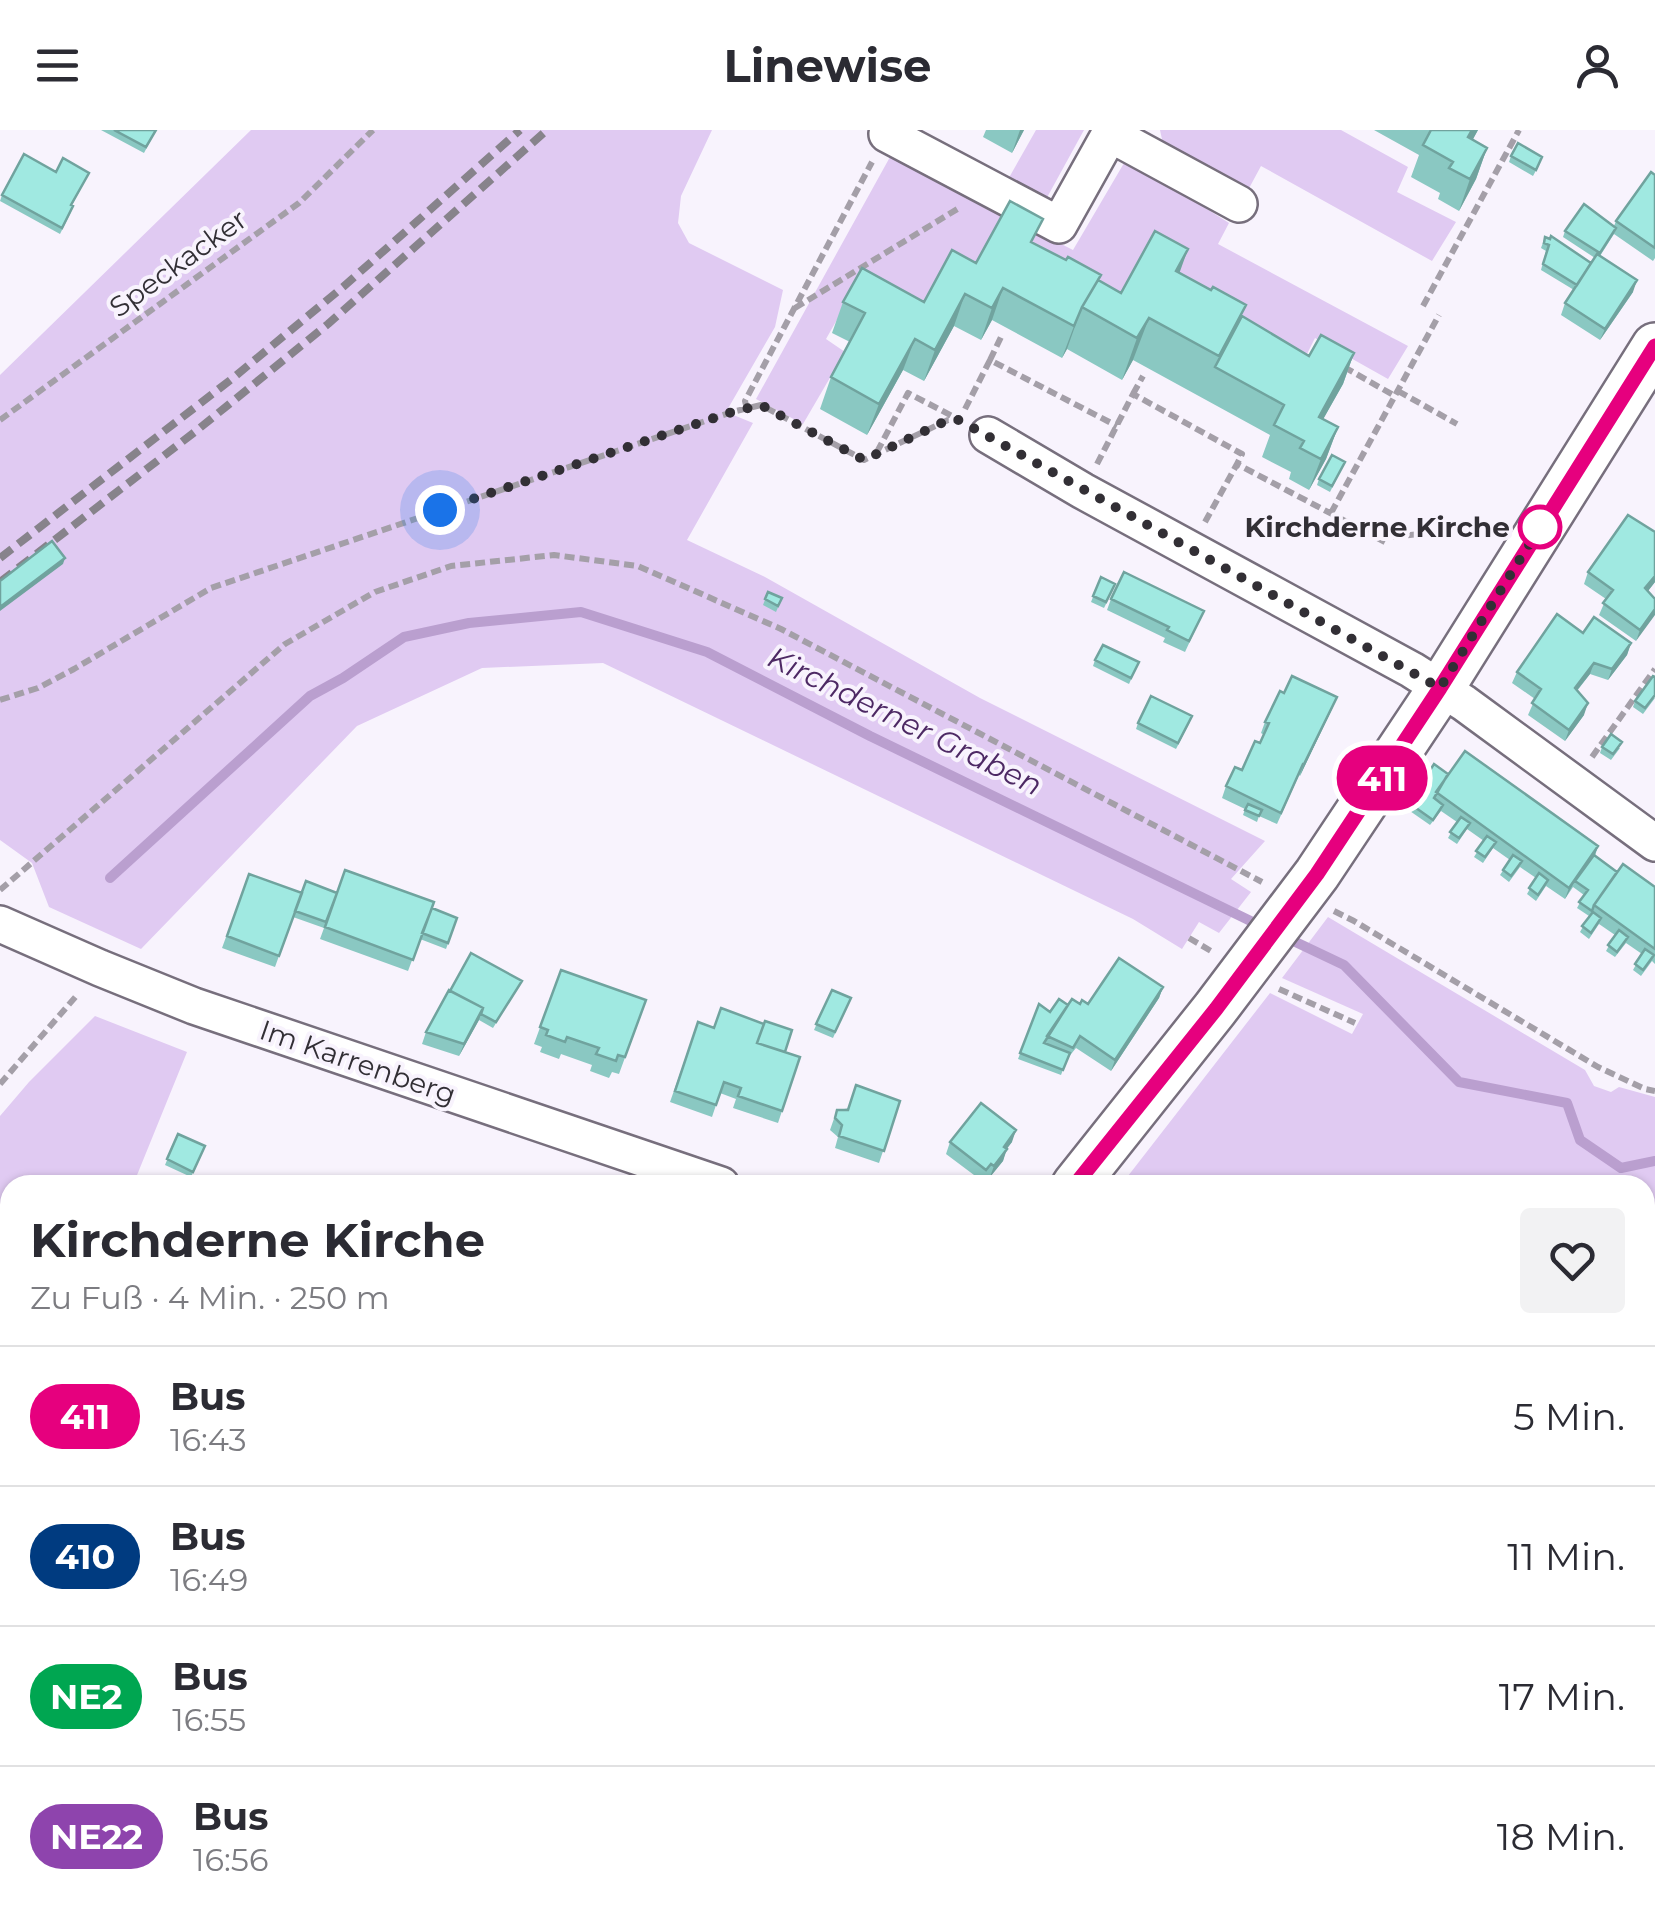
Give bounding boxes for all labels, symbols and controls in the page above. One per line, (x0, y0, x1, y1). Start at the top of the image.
icon: menu (30, 38, 85, 93)
text: Linewise (724, 38, 931, 93)
icon: person (1570, 38, 1625, 93)
street label: Speckacker (103, 202, 253, 324)
your location (415, 485, 465, 535)
marker: Kirchderne Kirche (1519, 506, 1561, 548)
place label: Kirchderne Kirche (1245, 510, 1510, 544)
water label: Kirchderner Graben (762, 639, 1048, 803)
line badge: 411 (1324, 746, 1440, 810)
text: 411 (1357, 757, 1407, 800)
street label: Im Karrenberg (255, 1013, 461, 1111)
button: heart (1520, 1208, 1625, 1313)
text: Kirchderne Kirche (30, 1211, 485, 1269)
text: Zu Fuß · 4 Min. · 250 m (30, 1278, 390, 1317)
text: Bus (170, 1373, 245, 1420)
text: 5 Min. (1513, 1393, 1625, 1440)
text: 411 (60, 1395, 110, 1438)
text: 16:43 (170, 1420, 247, 1459)
text: Bus (170, 1513, 245, 1560)
text: 11 Min. (1507, 1533, 1625, 1580)
text: 410 (55, 1535, 115, 1578)
text: 16:49 (170, 1560, 248, 1599)
text: Bus (172, 1653, 248, 1700)
text: 17 Min. (1499, 1673, 1625, 1720)
text: NE2 (50, 1675, 122, 1718)
text: 16:55 (172, 1700, 246, 1739)
text: Bus (193, 1793, 268, 1840)
text: 18 Min. (1497, 1813, 1625, 1860)
text: NE22 (50, 1815, 143, 1858)
text: 16:56 (193, 1840, 268, 1879)

